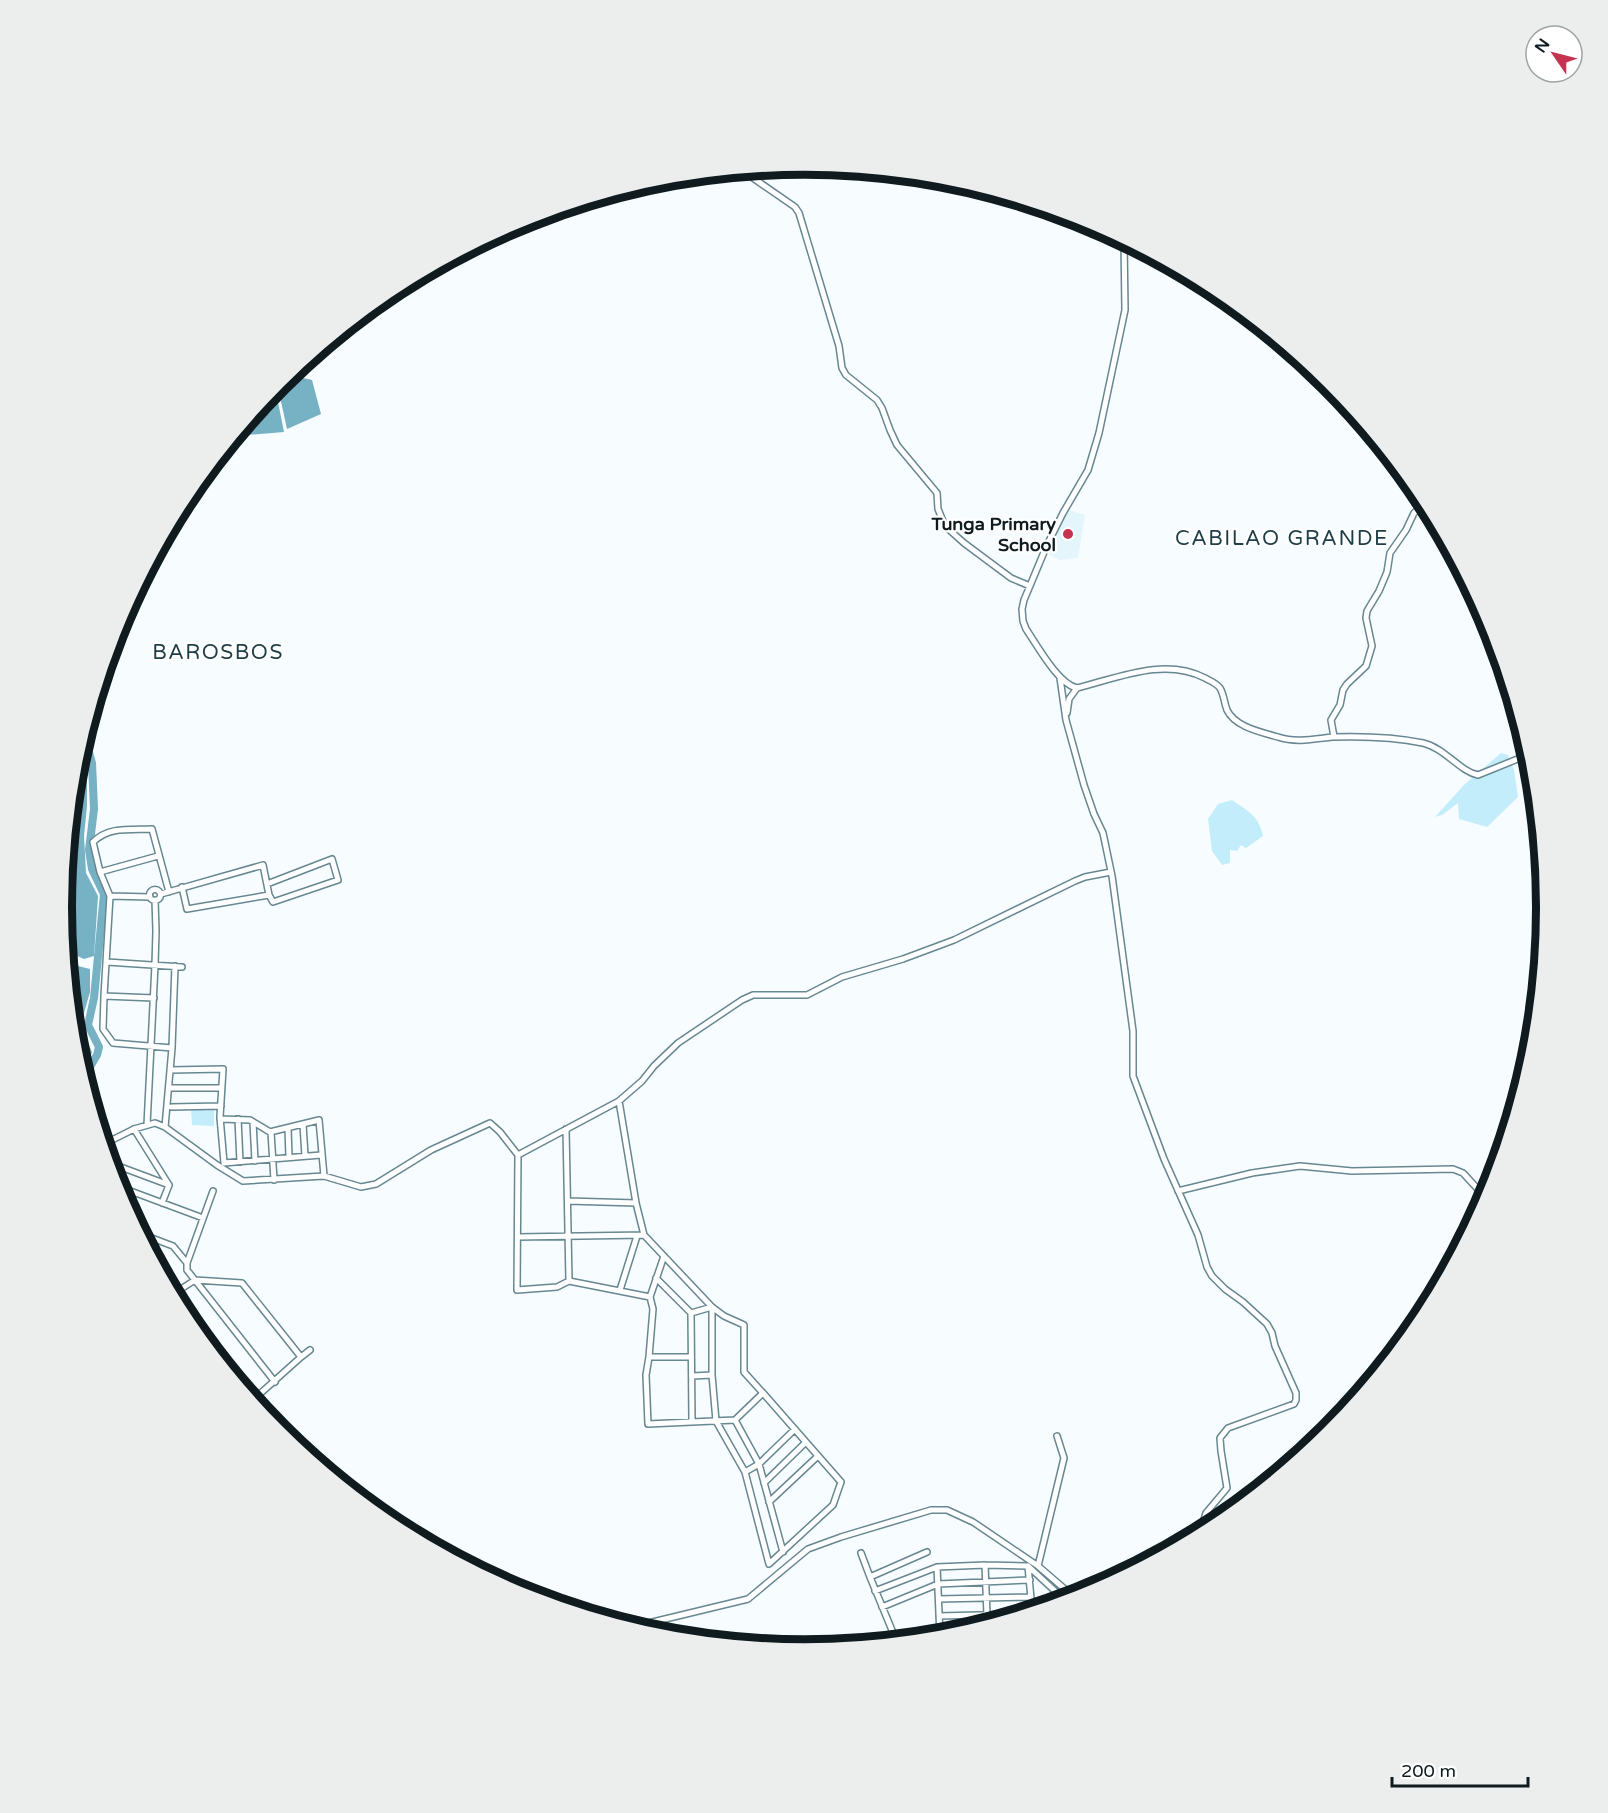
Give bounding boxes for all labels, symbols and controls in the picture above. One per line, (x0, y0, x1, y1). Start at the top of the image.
north arrow (1524, 24, 1584, 84)
text: N (1531, 35, 1554, 57)
place label: Tunga Primary School (931, 513, 1056, 556)
district label: CABILAO GRANDE (1175, 526, 1389, 551)
marker: Tunga Primary School (1061, 527, 1075, 541)
district label: BAROSBOS (152, 640, 284, 665)
scale bar (1392, 1750, 1528, 1788)
text: 200 m (1401, 1760, 1456, 1782)

